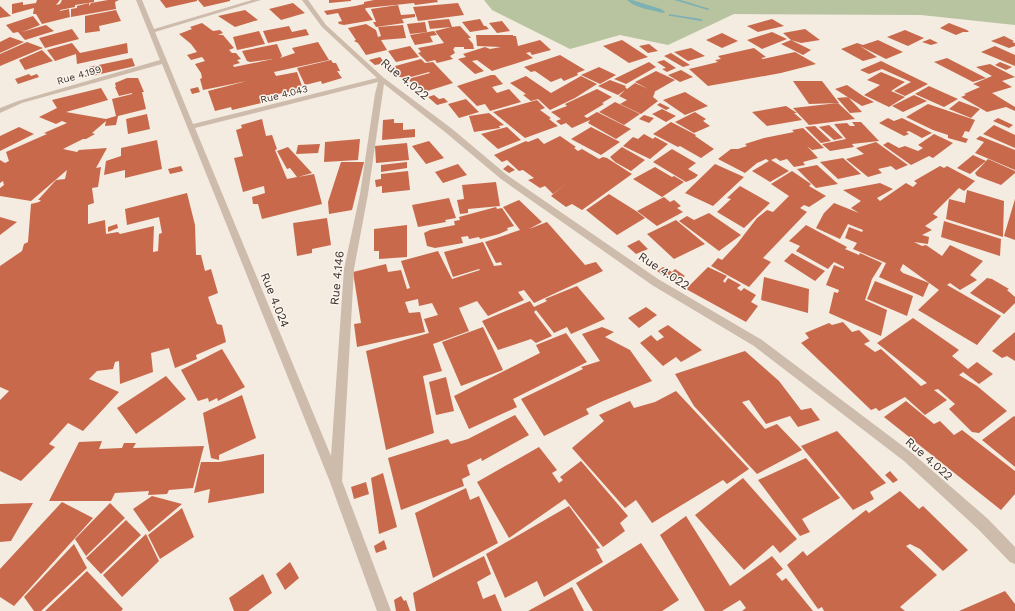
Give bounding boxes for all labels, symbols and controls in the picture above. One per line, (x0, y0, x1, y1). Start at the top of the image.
street label: Rue 4.022 (378, 55, 432, 103)
street label: Rue 4.199 (56, 63, 102, 87)
street label: Rue 4.043 (259, 83, 309, 105)
street label: Rue 4.022 (636, 249, 692, 293)
street label: Rue 4.146 (327, 250, 347, 306)
street label: Rue 4.024 (258, 271, 292, 329)
street label: Rue 4.022 (903, 435, 955, 483)

